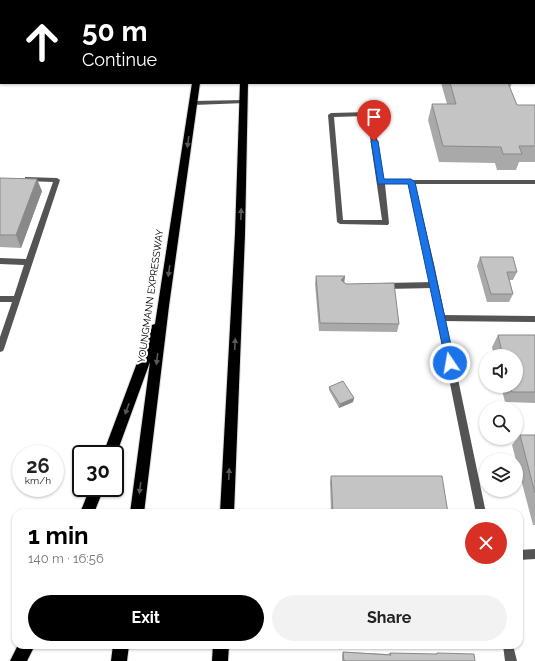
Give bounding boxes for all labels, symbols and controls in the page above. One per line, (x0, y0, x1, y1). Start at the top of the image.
text: 50 m (82, 15, 148, 48)
icon: ahead (16, 16, 68, 68)
text: Continue (82, 49, 157, 70)
pin (357, 100, 391, 141)
icon: arrive (363, 106, 385, 128)
one-way arrow (185, 136, 191, 148)
one-way arrow (238, 207, 244, 220)
street label: YOUNGMANN EXPRESSWAY (136, 228, 165, 364)
one-way arrow (166, 265, 172, 277)
one-way arrow (232, 337, 238, 350)
position arrow (429, 342, 471, 384)
map controls (479, 349, 523, 497)
button: sound (479, 349, 523, 393)
one-way arrow (154, 353, 160, 365)
button: search (479, 401, 523, 445)
one-way arrow (123, 403, 129, 415)
speed limit sign: 30 (72, 445, 124, 497)
button: layers (479, 453, 523, 497)
text: 26 (26, 454, 50, 478)
one-way arrow (226, 467, 232, 480)
text: km/h (25, 475, 51, 486)
one-way arrow (137, 482, 144, 494)
text: 1 min (28, 521, 89, 550)
button: close (465, 522, 507, 564)
text: 140 m · 16:56 (28, 551, 104, 566)
button: Exit (28, 595, 264, 641)
button: Share (272, 595, 507, 641)

